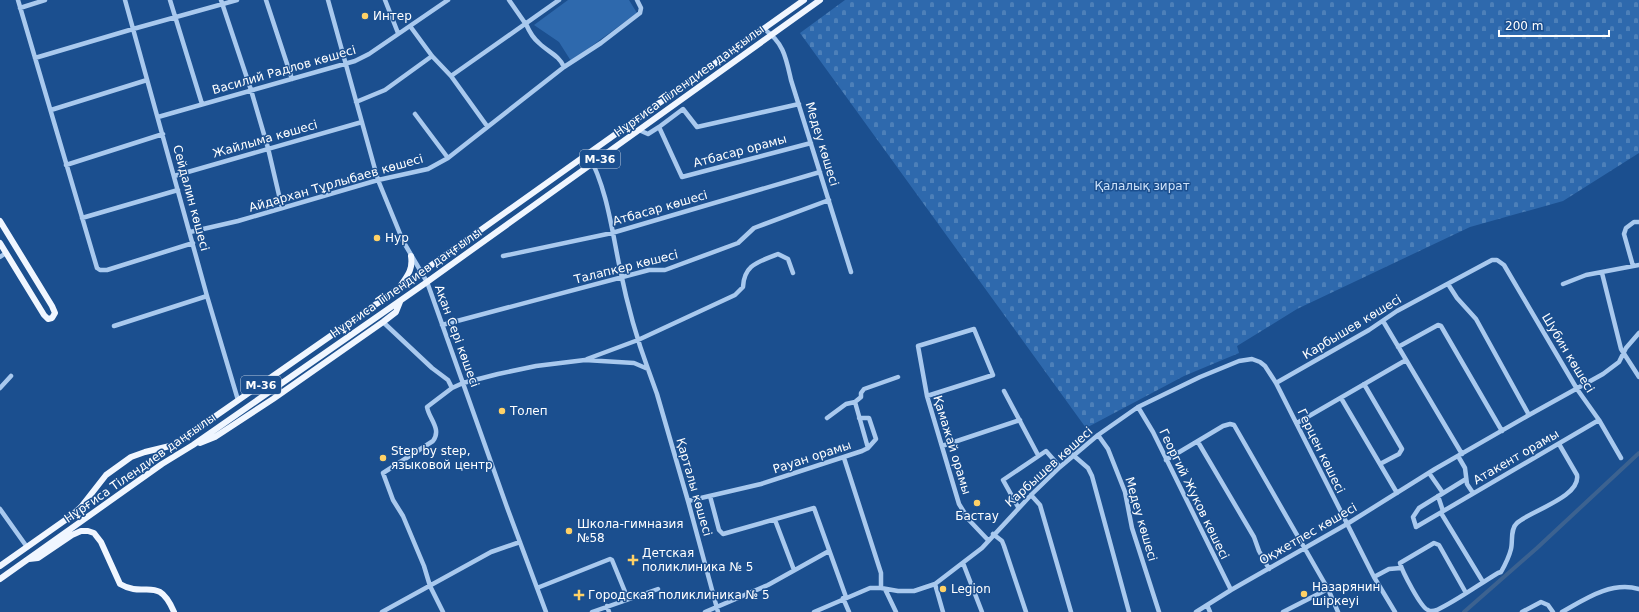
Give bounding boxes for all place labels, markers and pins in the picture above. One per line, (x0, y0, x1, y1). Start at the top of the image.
place label: Интер (373, 9, 412, 23)
marker: Интер (360, 11, 370, 21)
place label: Нур (385, 231, 409, 245)
marker: Нур (372, 233, 382, 243)
place label: Толеп (509, 404, 548, 418)
marker: Толеп (497, 406, 507, 416)
place label: Step by step, языковой центр (391, 444, 493, 472)
marker: Step by step, языковой центр (378, 453, 388, 463)
marker: Бастау (972, 498, 982, 508)
place label: Бастау (955, 509, 999, 523)
place label: Школа-гимназия №58 (577, 517, 684, 545)
marker: Школа-гимназия №58 (564, 526, 574, 536)
place label: Детская поликлиника № 5 (642, 546, 753, 574)
marker: Детская поликлиника № 5 (627, 554, 639, 566)
place label: Назарянин шіркеуі (1312, 580, 1380, 608)
place label: Legion (951, 582, 991, 596)
marker: Legion (938, 584, 948, 594)
place label: Городская поликлиника № 5 (588, 588, 770, 602)
marker: Городская поликлиника № 5 (573, 589, 585, 601)
marker: Назарянин шіркеуі (1299, 589, 1309, 599)

